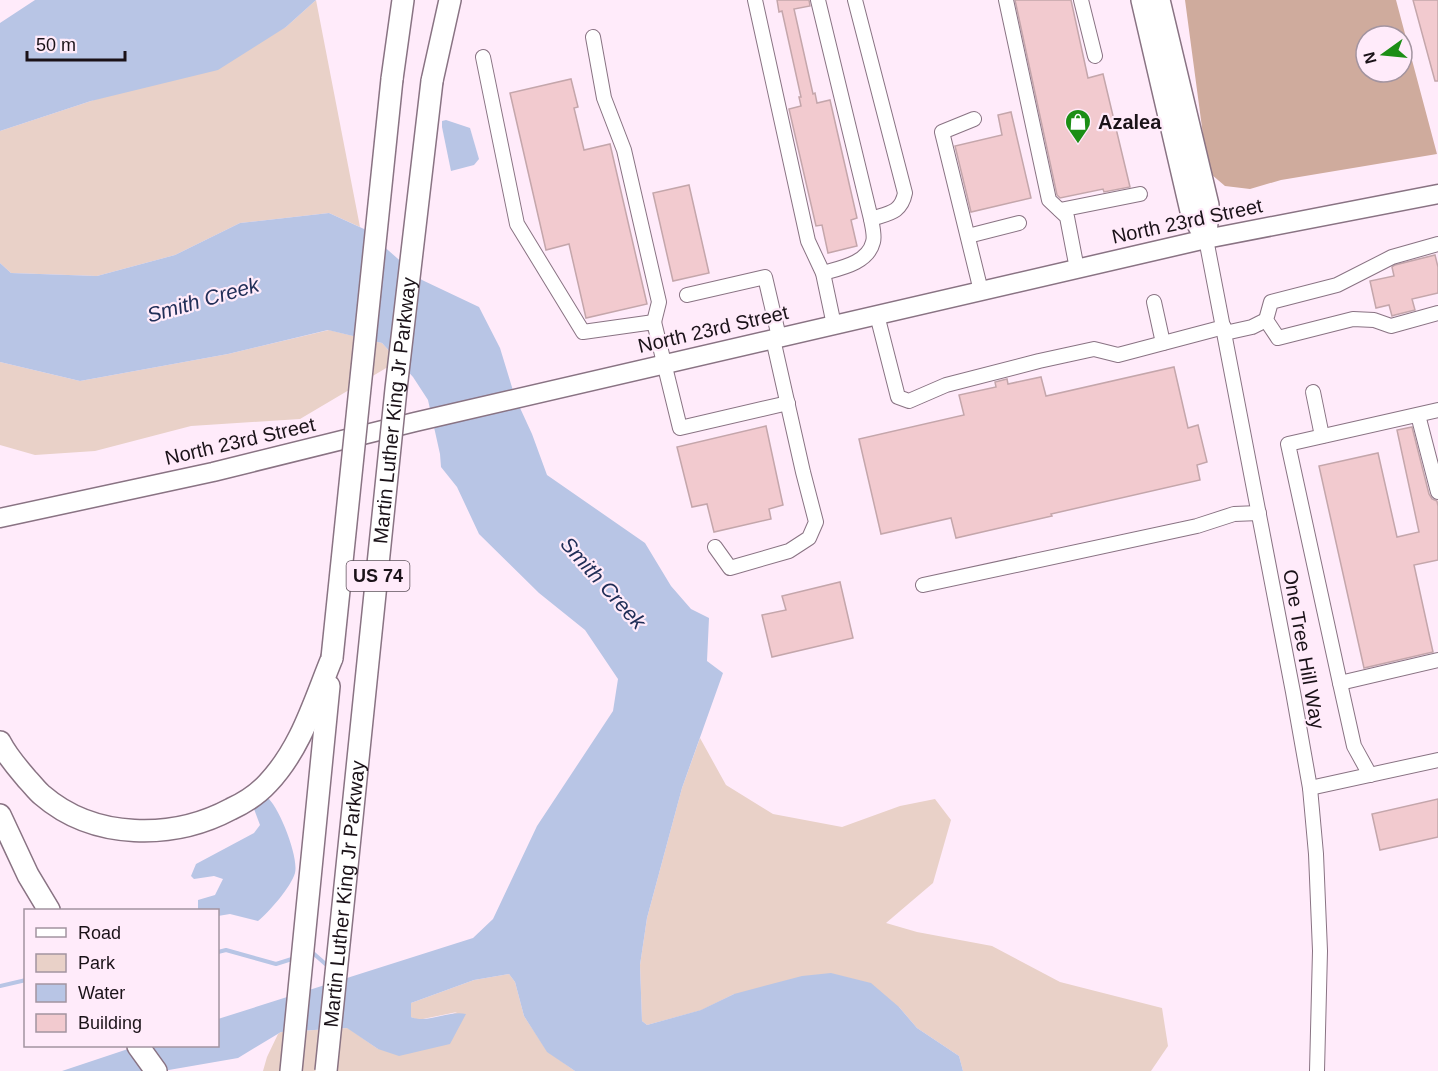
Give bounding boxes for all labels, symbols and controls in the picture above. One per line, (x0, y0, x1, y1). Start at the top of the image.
scale bar (27, 24, 124, 62)
north arrow (1354, 24, 1414, 84)
text: 50 m (36, 35, 76, 55)
text: N (1360, 50, 1380, 66)
shop icon: Azalea (1063, 107, 1093, 145)
place label: Azalea (1098, 111, 1162, 133)
street label: North 23rd Street (1110, 194, 1265, 248)
water label: Smith Creek (144, 272, 263, 326)
street label: Martin Luther King Jr Parkway (369, 276, 420, 545)
street label: North 23rd Street (636, 301, 791, 357)
street label: North 23rd Street (163, 413, 318, 469)
water label: Smith Creek (556, 532, 652, 634)
road number: US 74 (346, 561, 410, 591)
street label: One Tree Hill Way (1279, 568, 1329, 730)
street label: Martin Luther King Jr Parkway (320, 759, 369, 1028)
legend (24, 909, 219, 1047)
text: Road (78, 923, 121, 943)
text: Park (78, 953, 116, 973)
text: Water (78, 983, 125, 1003)
text: Building (78, 1013, 142, 1033)

